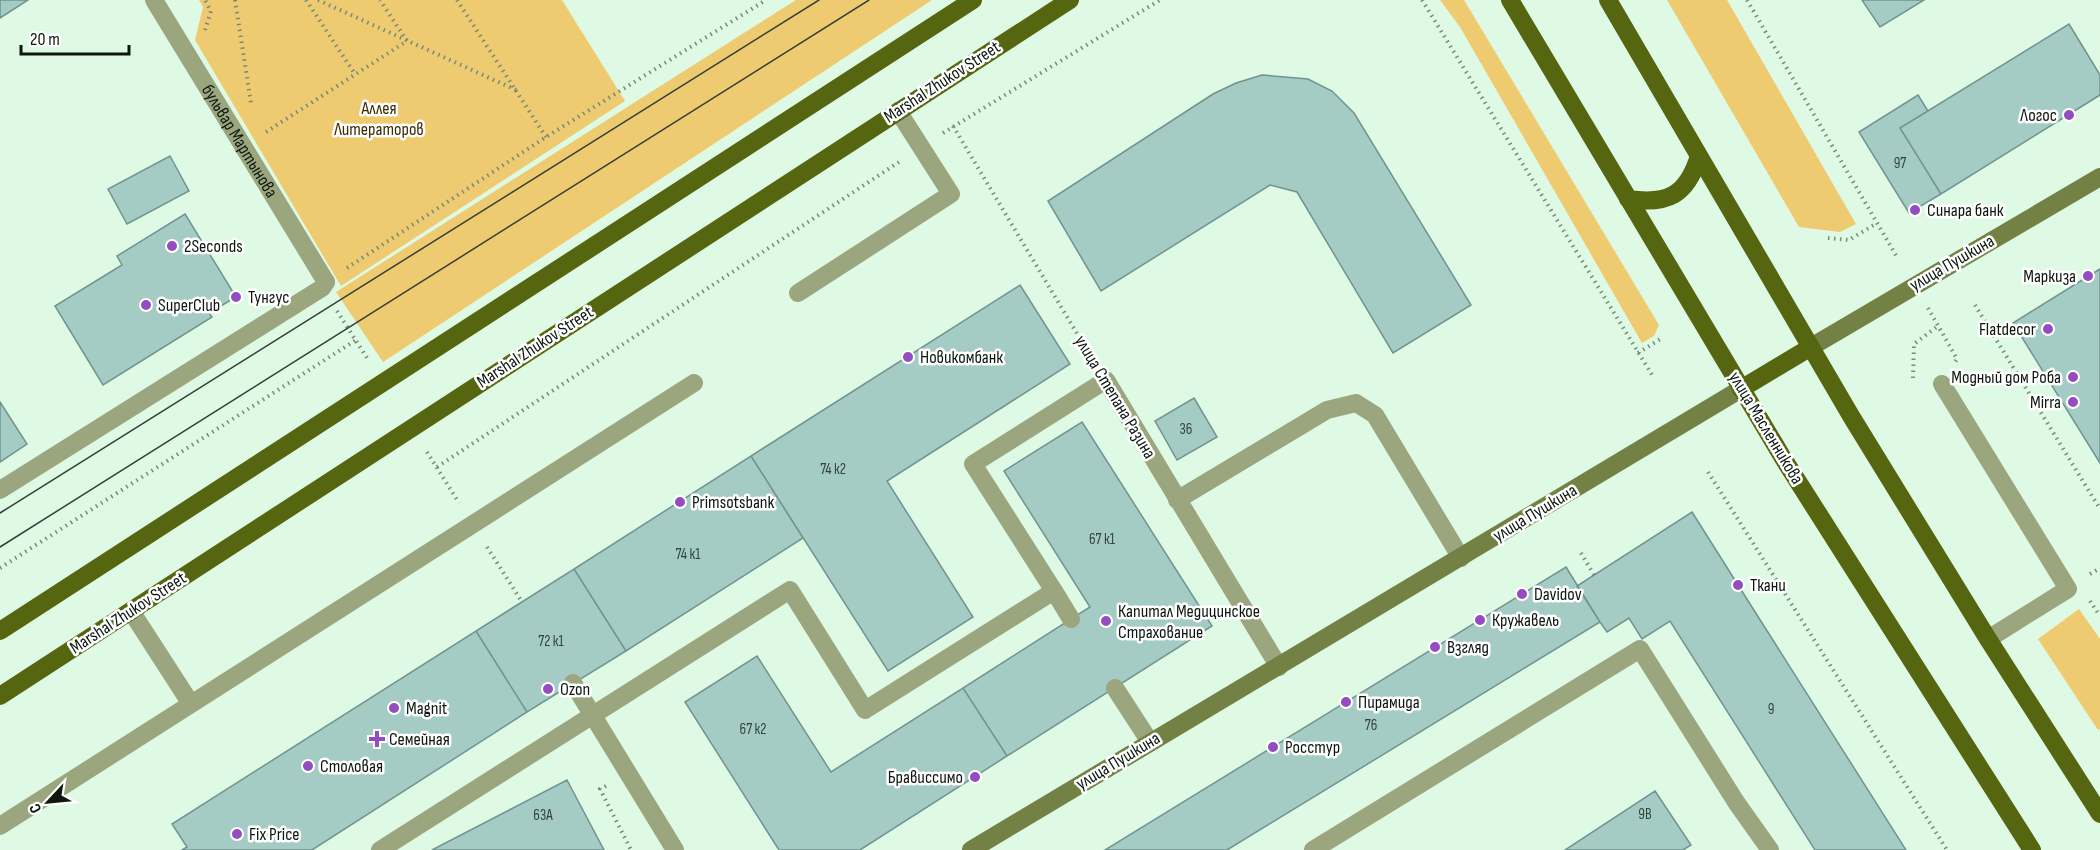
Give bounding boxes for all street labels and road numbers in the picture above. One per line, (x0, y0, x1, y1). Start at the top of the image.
street label: Marshal Zhukov Street (880, 36, 1004, 127)
street label: бульвар Мартынова (197, 80, 282, 201)
street label: улица Пушкина (1906, 230, 1998, 296)
street label: Marshal Zhukov Street (473, 301, 597, 392)
street label: улица Степана Разина (1070, 332, 1160, 463)
street label: улица Масленникова (1724, 368, 1808, 488)
street label: улица Пушкина (1489, 480, 1581, 546)
street label: Marshal Zhukov Street (66, 567, 190, 658)
street label: улица Пушкина (1072, 728, 1164, 794)

